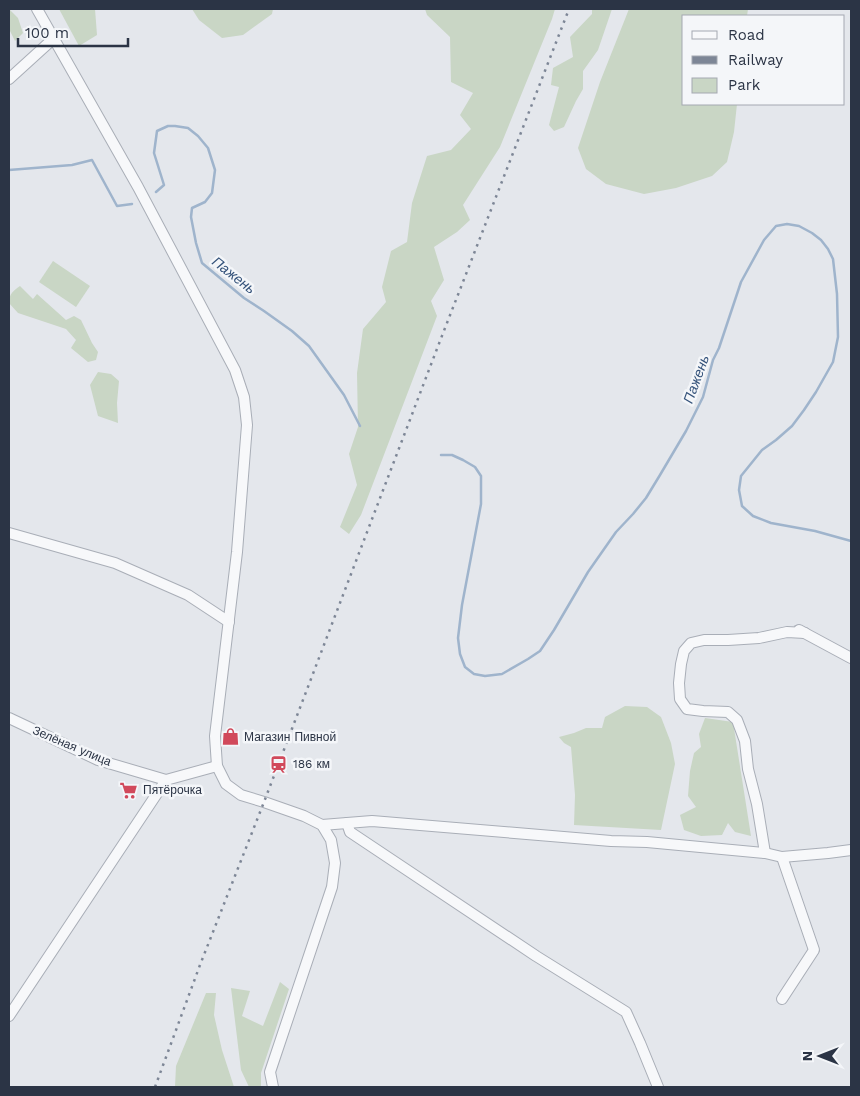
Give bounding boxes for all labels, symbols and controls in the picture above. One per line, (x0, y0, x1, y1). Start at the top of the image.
scale bar (18, 15, 128, 47)
legend (682, 15, 845, 105)
text: 100 m (25, 24, 69, 42)
text: Road (728, 26, 765, 44)
text: Railway (728, 51, 783, 69)
text: Park (728, 76, 761, 94)
water label: Пажень (209, 253, 259, 297)
water label: Пажень (680, 353, 712, 405)
street label: Зелёная улица (31, 723, 114, 769)
shop icon: Магазин Пивной (220, 727, 240, 747)
place label: Магазин Пивной (244, 730, 336, 744)
station icon: 186 км (269, 754, 289, 774)
place label: 186 км (293, 757, 330, 771)
supermarket icon: Пятёрочка (119, 780, 139, 800)
place label: Пятёрочка (143, 783, 202, 797)
north arrow (795, 1031, 845, 1081)
text: N (799, 1051, 815, 1061)

